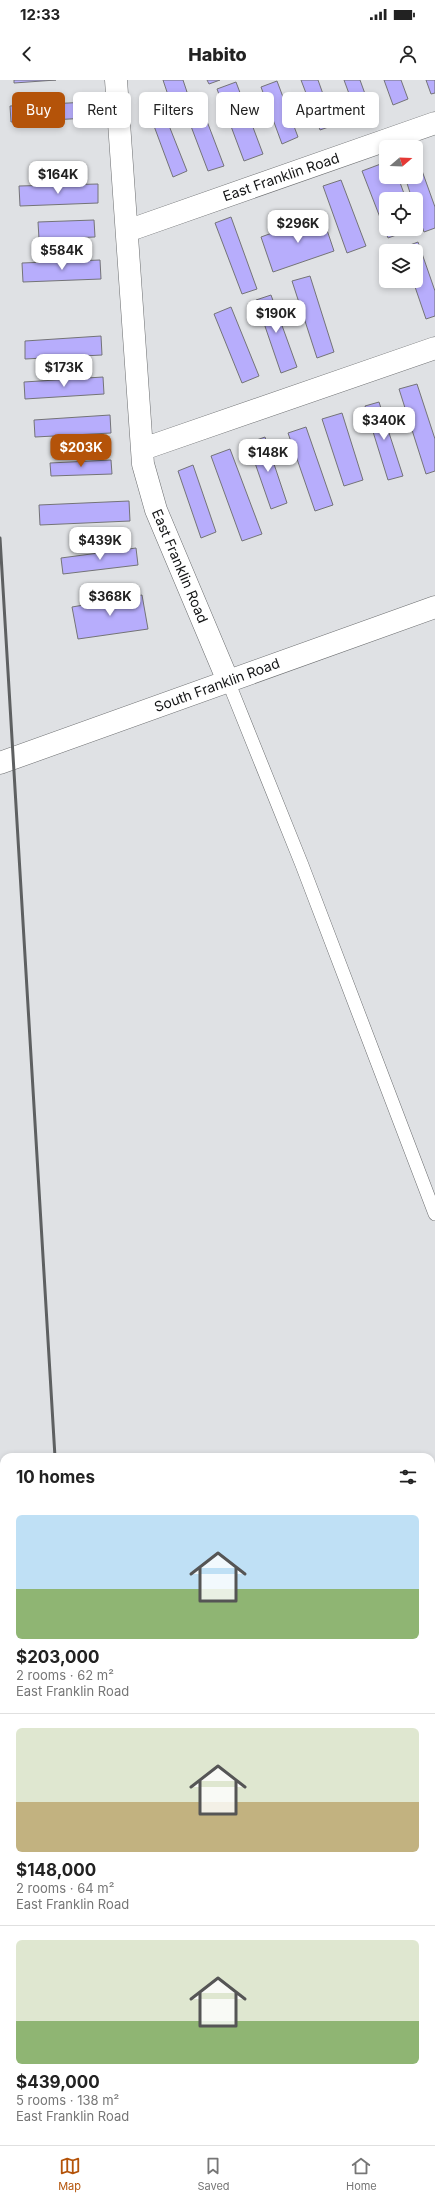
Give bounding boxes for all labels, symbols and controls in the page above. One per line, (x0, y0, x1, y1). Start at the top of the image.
text: 12:33 (20, 5, 60, 24)
icon: back (16, 43, 38, 65)
icon: person (397, 43, 419, 65)
text: Habito (188, 44, 247, 65)
chip: Buy (12, 92, 65, 128)
chip: Rent (73, 92, 131, 128)
chip: Filters (139, 92, 208, 128)
chip: New (216, 92, 274, 128)
chip: Apartment (282, 92, 379, 128)
north arrow (379, 140, 423, 184)
map controls (379, 140, 423, 288)
street label: East Franklin Road (220, 149, 341, 204)
pin: $164K (30, 161, 86, 195)
text: $164K (38, 166, 78, 182)
button: locate (379, 192, 423, 236)
pin: $296K (270, 210, 326, 244)
text: $296K (277, 215, 319, 231)
pin: $584K (34, 237, 90, 271)
text: $584K (40, 242, 84, 258)
button: layers (379, 244, 423, 288)
pin: $190K (248, 300, 304, 334)
text: $190K (256, 305, 296, 321)
pin: $173K (36, 354, 92, 388)
text: $173K (44, 359, 84, 375)
pin: $340K (356, 407, 412, 441)
text: $340K (362, 412, 406, 428)
pin: $203K (53, 434, 109, 468)
text: $203K (59, 439, 103, 455)
pin: $148K (240, 439, 296, 473)
text: $148K (248, 444, 288, 460)
street label: East Franklin Road (149, 506, 212, 625)
pin: $439K (72, 527, 128, 561)
text: $439K (78, 532, 122, 548)
pin: $368K (82, 583, 138, 617)
text: $368K (88, 588, 132, 604)
street label: South Franklin Road (152, 654, 282, 715)
icon: filters (397, 1466, 419, 1488)
text: 10 homes (16, 1467, 95, 1487)
icon: home (182, 1541, 254, 1613)
text: $203,000 (16, 1647, 100, 1667)
text: 2 rooms · 62 m² (16, 1667, 114, 1683)
text: East Franklin Road (16, 1683, 129, 1699)
icon: home (182, 1754, 254, 1826)
text: $148,000 (16, 1860, 96, 1880)
text: 2 rooms · 64 m² (16, 1880, 114, 1896)
text: East Franklin Road (16, 1896, 129, 1912)
icon: home (182, 1966, 254, 2038)
text: $439,000 (16, 2072, 100, 2092)
text: 5 rooms · 138 m² (16, 2092, 119, 2108)
text: East Franklin Road (16, 2108, 129, 2124)
tab: Map (58, 2155, 81, 2193)
tab: Saved (197, 2155, 230, 2193)
tab: Home (346, 2155, 377, 2193)

